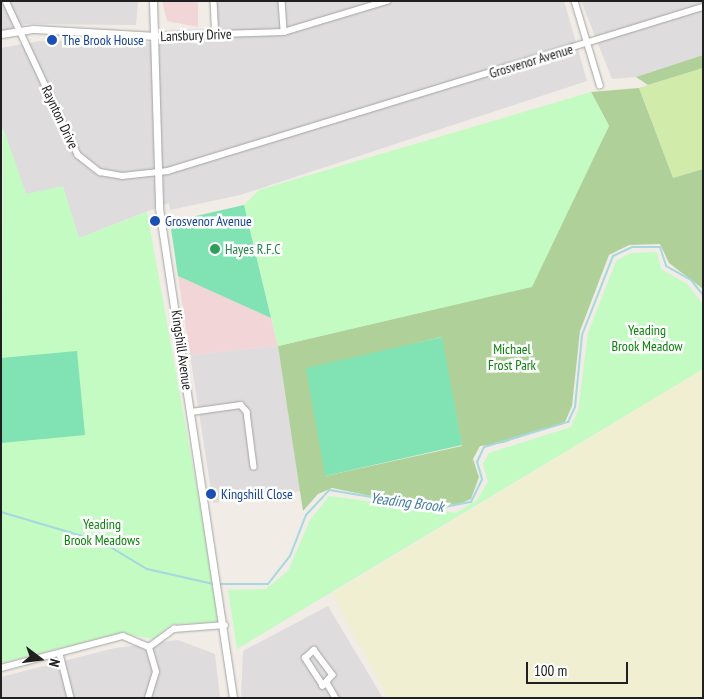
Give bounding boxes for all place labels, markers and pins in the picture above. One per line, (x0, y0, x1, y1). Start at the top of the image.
place label: The Brook House (62, 32, 144, 48)
marker: The Brook House (46, 34, 58, 46)
place label: Grosvenor Avenue (165, 213, 252, 229)
marker: Grosvenor Avenue (149, 215, 161, 227)
place label: Hayes R.F.C (225, 241, 281, 257)
marker: Hayes R.F.C (209, 243, 221, 255)
place label: Kingshill Close (221, 486, 293, 502)
marker: Kingshill Close (205, 488, 217, 500)

